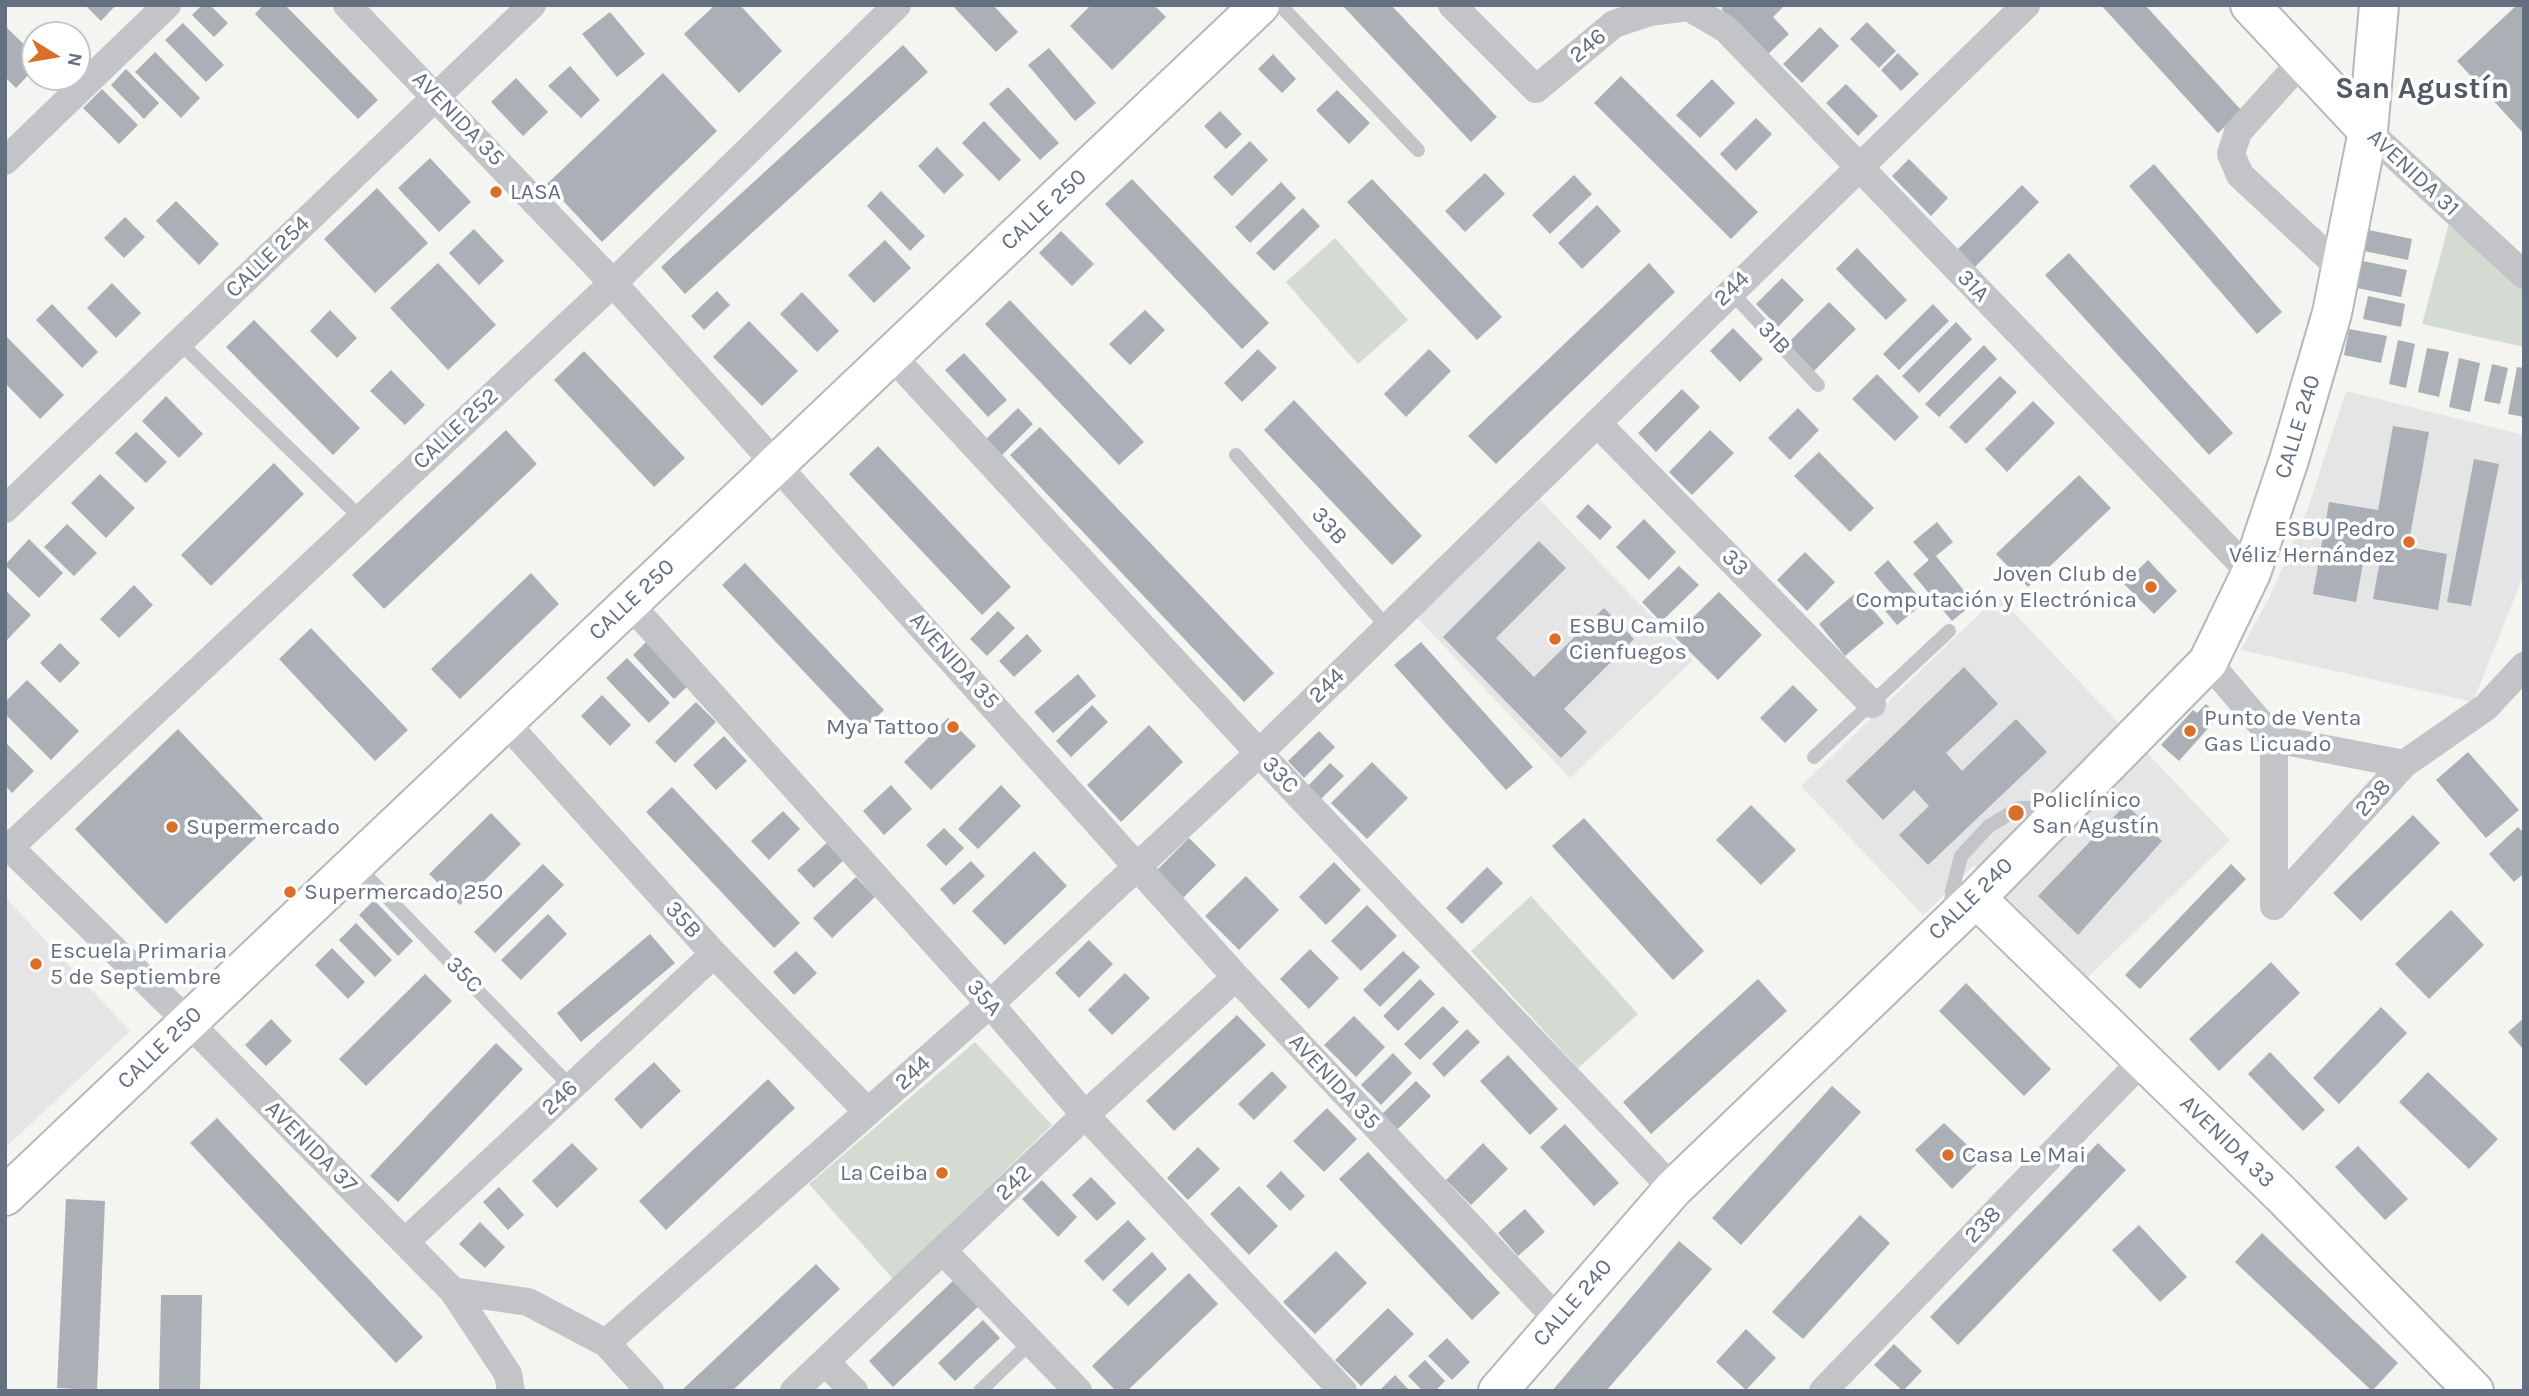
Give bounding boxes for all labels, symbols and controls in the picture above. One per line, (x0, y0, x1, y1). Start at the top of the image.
north arrow (21, 21, 91, 91)
street label: 246 (1564, 23, 1612, 69)
text: N (63, 51, 87, 68)
street label: AVENIDA 35 (406, 66, 510, 172)
district label: San Agustín (2335, 71, 2509, 107)
street label: AVENIDA 31 (2361, 123, 2465, 223)
street label: CALLE 250 (995, 163, 1093, 257)
place label: LASA (510, 178, 561, 206)
marker: LASA (488, 184, 504, 200)
street label: CALLE 254 (220, 210, 316, 304)
street label: 31A (1951, 264, 1995, 308)
street label: 244 (1708, 266, 1756, 312)
street label: 31B (1752, 316, 1796, 360)
street label: CALLE 240 (2269, 372, 2327, 482)
street label: CALLE 252 (408, 382, 504, 476)
street label: 33B (1305, 501, 1353, 551)
place label: ESBU Pedro Véliz Hernández (2229, 515, 2395, 569)
marker: ESBU Pedro Véliz Hernández (2401, 534, 2417, 550)
street label: 33 (1716, 544, 1754, 582)
street label: CALLE 250 (583, 553, 681, 647)
place label: Joven Club de Computación y Electrónica (1855, 560, 2137, 614)
marker: Joven Club de Computación y Electrónica (2143, 579, 2159, 595)
street label: AVENIDA 35 (903, 607, 1005, 715)
place label: ESBU Camilo Cienfuegos (1569, 612, 1705, 666)
marker: ESBU Camilo Cienfuegos (1547, 631, 1563, 647)
street label: 244 (1303, 663, 1351, 709)
place label: Punto de Venta Gas Licuado (2204, 704, 2361, 758)
place label: Mya Tattoo (826, 713, 939, 741)
marker: Mya Tattoo (945, 719, 961, 735)
marker: Punto de Venta Gas Licuado (2182, 723, 2198, 739)
street label: 33C (1256, 750, 1304, 800)
street label: 238 (2349, 774, 2397, 822)
place label: Policlínico San Agustín (2032, 786, 2160, 840)
marker: Policlínico San Agustín (2006, 803, 2026, 823)
place label: Supermercado (186, 813, 340, 841)
marker: Supermercado (164, 819, 180, 835)
street label: CALLE 240 (1923, 852, 2019, 946)
place label: Supermercado 250 (304, 878, 503, 906)
marker: Supermercado 250 (282, 884, 298, 900)
street label: 35B (659, 896, 707, 944)
place label: Escuela Primaria 5 de Septiembre (50, 937, 227, 991)
street label: 35C (440, 951, 488, 999)
marker: Escuela Primaria 5 de Septiembre (28, 956, 44, 972)
street label: 35A (961, 974, 1007, 1022)
street label: CALLE 250 (112, 1001, 208, 1095)
street label: AVENIDA 35 (1283, 1028, 1385, 1136)
street label: 244 (889, 1050, 937, 1096)
street label: 246 (536, 1074, 584, 1122)
street label: AVENIDA 33 (2174, 1090, 2280, 1194)
street label: AVENIDA 37 (259, 1095, 363, 1199)
place label: Casa Le Mai (1962, 1141, 2086, 1169)
marker: Casa Le Mai (1940, 1147, 1956, 1163)
place label: La Ceiba (840, 1159, 928, 1187)
street label: 242 (990, 1159, 1038, 1207)
marker: La Ceiba (934, 1165, 950, 1181)
street label: 238 (1959, 1201, 2007, 1249)
street label: CALLE 240 (1527, 1254, 1619, 1352)

